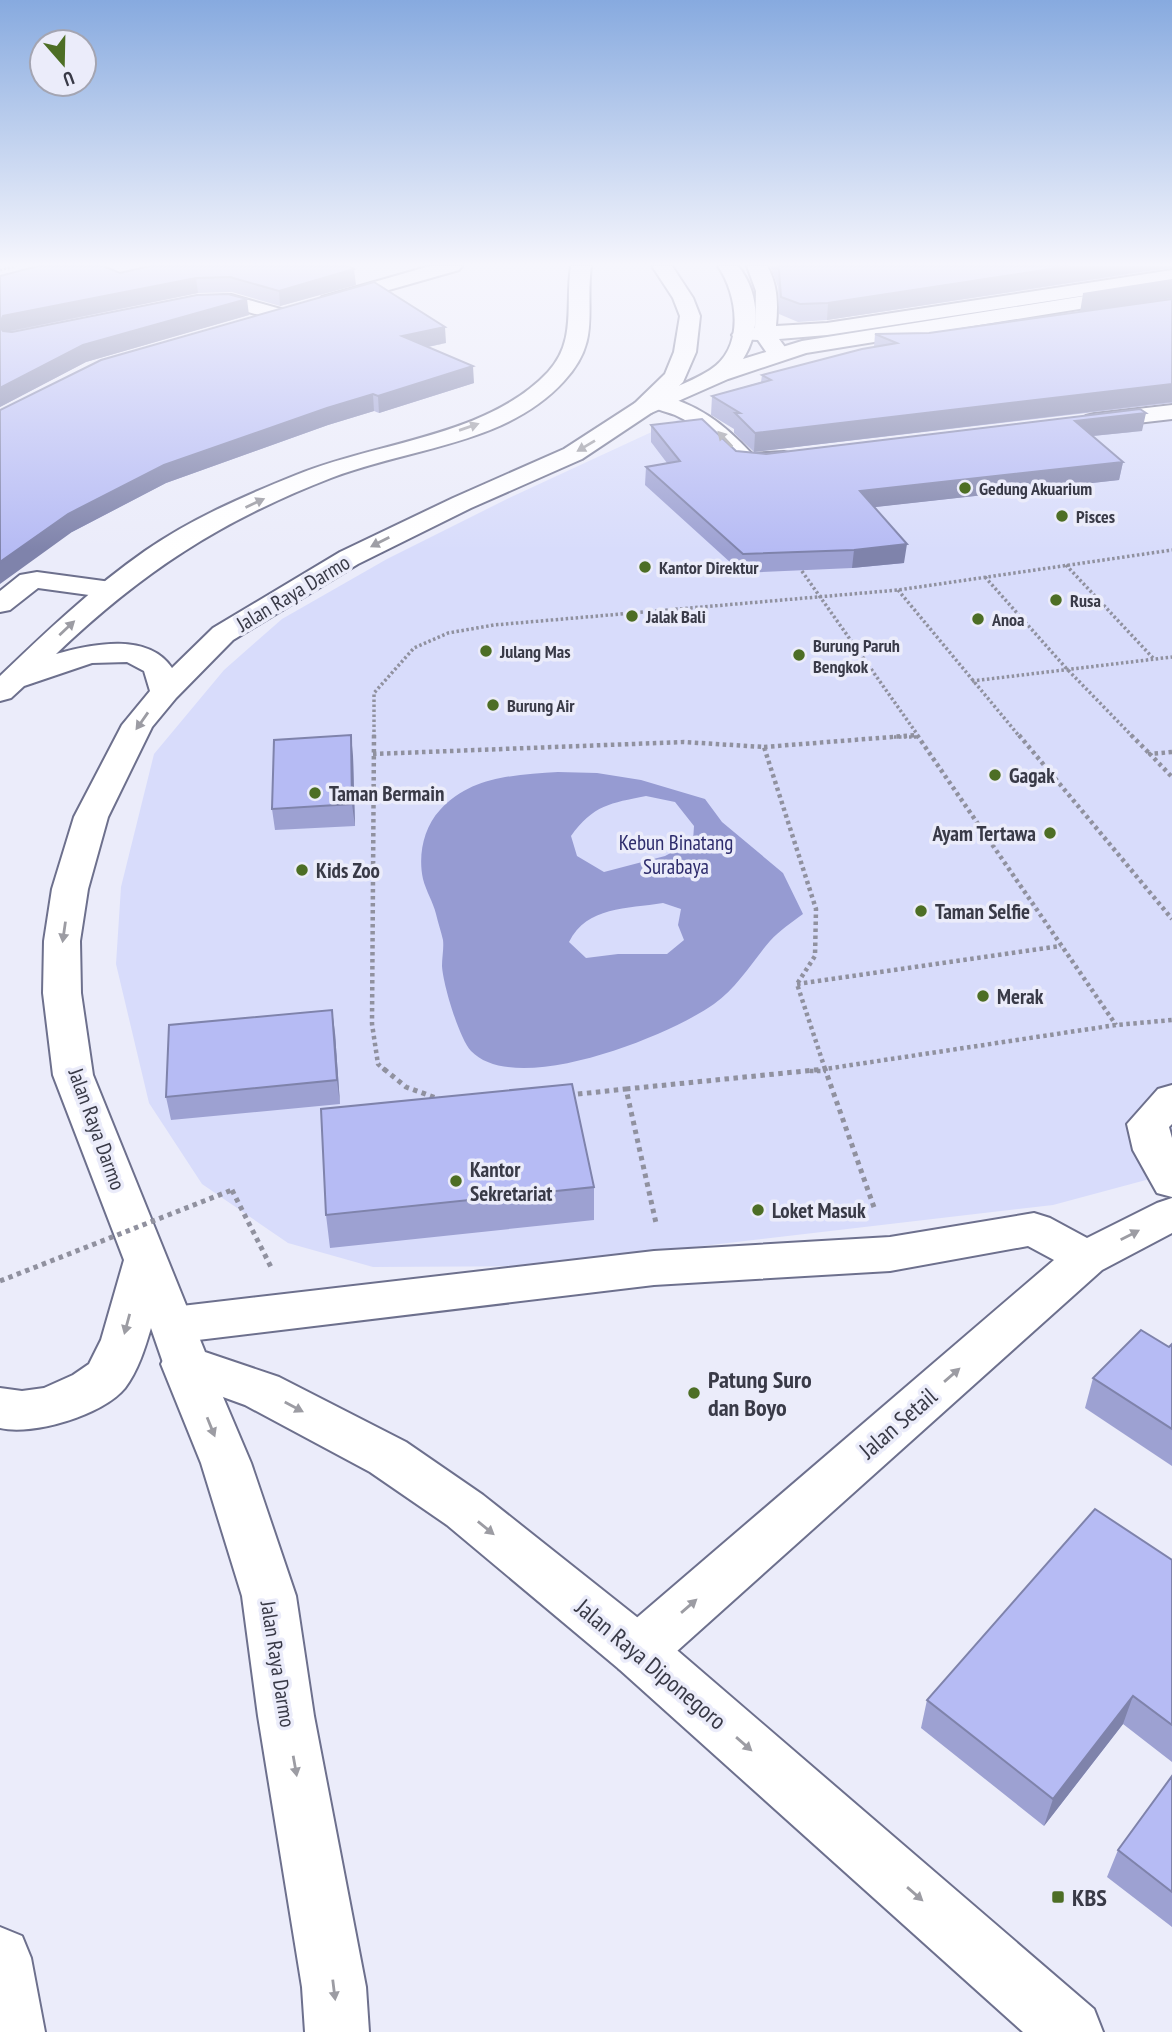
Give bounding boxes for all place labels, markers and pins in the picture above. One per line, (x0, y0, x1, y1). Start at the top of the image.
place label: Gedung Akuarium (979, 477, 1092, 500)
marker: Gedung Akuarium (957, 480, 973, 496)
place label: Pisces (1076, 505, 1115, 528)
marker: Pisces (1054, 508, 1070, 524)
place label: Kantor Direktur (659, 556, 759, 579)
marker: Kantor Direktur (637, 559, 653, 575)
place label: Rusa (1070, 589, 1101, 612)
marker: Rusa (1048, 592, 1064, 608)
place label: Jalak Bali (645, 605, 706, 628)
marker: Jalak Bali (624, 608, 640, 624)
place label: Anoa (991, 608, 1025, 631)
marker: Anoa (970, 611, 986, 627)
place label: Burung Paruh Bengkok (813, 634, 900, 678)
place label: Julang Mas (499, 640, 570, 663)
marker: Julang Mas (478, 643, 494, 659)
marker: Burung Paruh Bengkok (791, 647, 807, 663)
place label: Burung Air (507, 694, 575, 717)
marker: Burung Air (485, 697, 501, 713)
place label: Gagak (1009, 762, 1055, 789)
marker: Gagak (987, 767, 1003, 783)
place label: Taman Bermain (329, 780, 444, 807)
marker: Taman Bermain (307, 785, 323, 801)
place label: Ayam Tertawa (931, 820, 1036, 847)
marker: Ayam Tertawa (1042, 825, 1058, 841)
place label: Kids Zoo (316, 857, 380, 884)
marker: Kids Zoo (294, 862, 310, 878)
place label: Taman Selfie (935, 898, 1030, 925)
marker: Taman Selfie (913, 903, 929, 919)
place label: Merak (997, 983, 1044, 1010)
marker: Merak (975, 988, 991, 1004)
place label: Kantor Sekretariat (470, 1156, 552, 1207)
marker: Kantor Sekretariat (448, 1173, 464, 1189)
place label: Loket Masuk (772, 1197, 866, 1224)
marker: Loket Masuk (750, 1202, 766, 1218)
place label: Patung Suro dan Boyo (708, 1364, 812, 1423)
marker: Patung Suro dan Boyo (686, 1385, 702, 1401)
place label: KBS (1072, 1882, 1107, 1913)
marker: KBS (1050, 1889, 1066, 1905)

